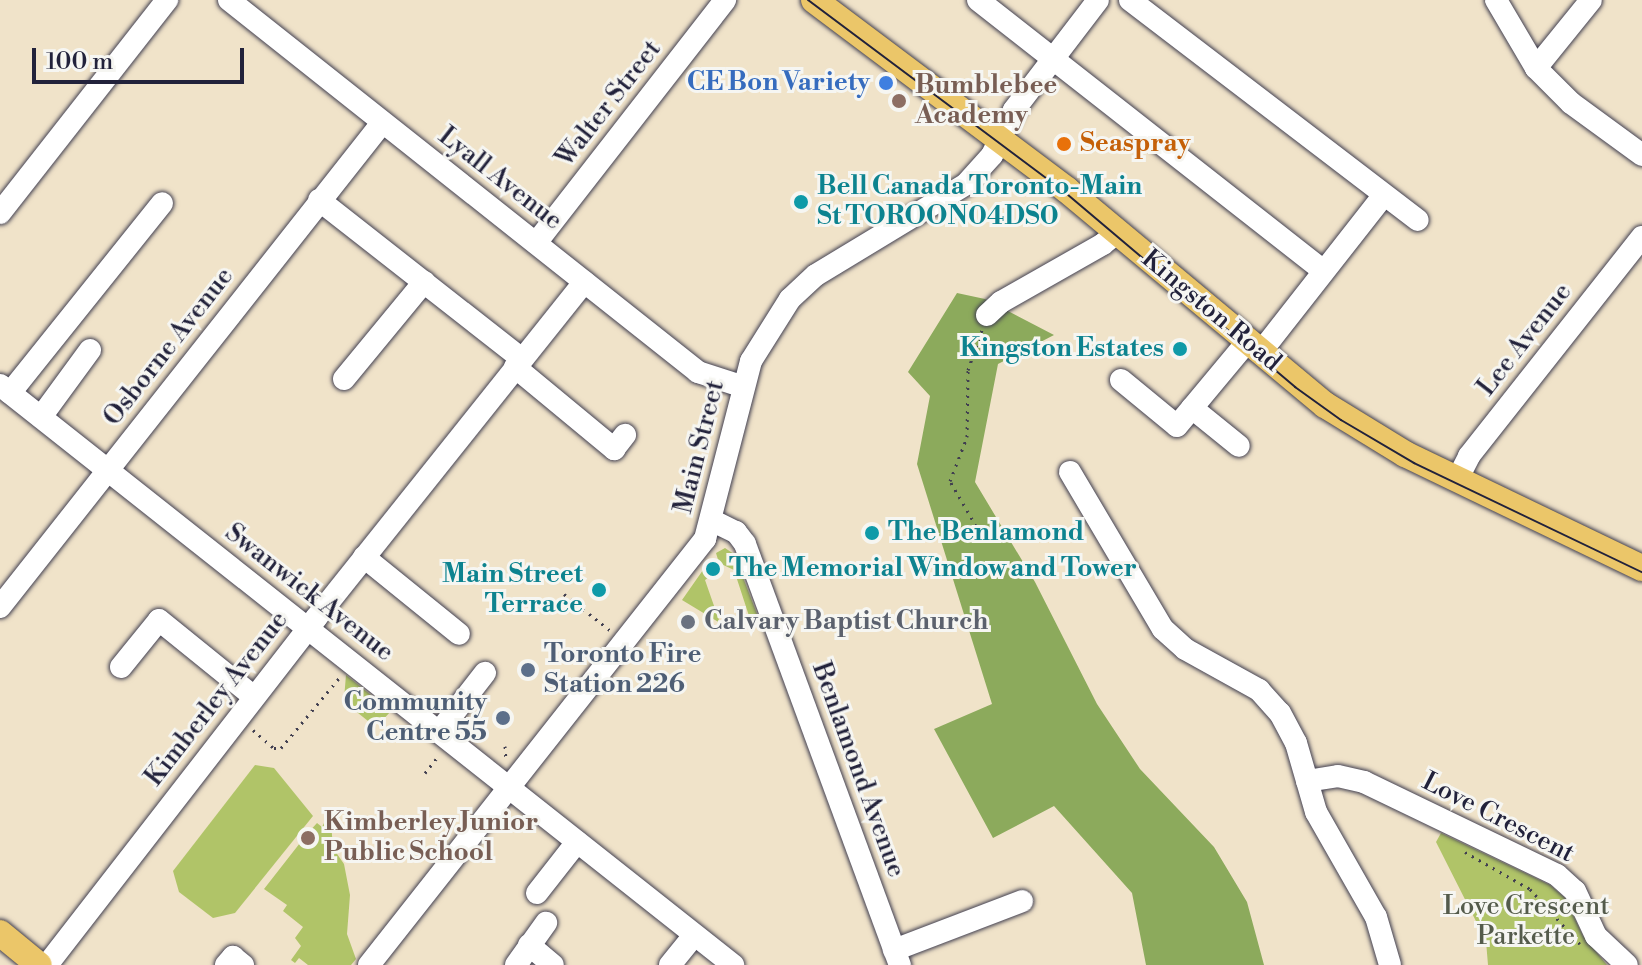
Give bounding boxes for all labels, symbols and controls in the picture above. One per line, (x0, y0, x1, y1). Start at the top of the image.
scale bar (36, 32, 248, 82)
street label: Walter Street (550, 34, 668, 174)
text: 100 m (46, 47, 113, 77)
place label: CE Bon Variety (687, 67, 870, 99)
place label: Bumblebee Academy (915, 70, 1057, 132)
marker: CE Bon Variety (877, 74, 895, 92)
marker: Bumblebee Academy (890, 92, 908, 110)
street label: Lyall Avenue (432, 121, 568, 237)
place label: Seaspray (1080, 128, 1191, 160)
marker: Seaspray (1055, 135, 1073, 153)
place label: Bell Canada Toronto-Main St TOROON04DS0 (817, 171, 1142, 232)
marker: Bell Canada Toronto-Main St TOROON04DS0 (792, 193, 810, 211)
street label: Kingston Road (1135, 244, 1287, 378)
street label: Osborne Avenue (97, 262, 241, 432)
street label: Lee Avenue (1471, 277, 1579, 403)
place label: Kingston Estates (960, 333, 1164, 365)
marker: Kingston Estates (1171, 340, 1189, 358)
street label: Main Street (668, 377, 732, 517)
street label: Swanwick Avenue (218, 517, 400, 669)
place label: The Benlamond (888, 517, 1084, 549)
marker: The Benlamond (863, 524, 881, 542)
place label: The Memorial Window and Tower (729, 553, 1137, 585)
place label: Main Street Terrace (442, 559, 583, 620)
marker: The Memorial Window and Tower (704, 560, 722, 578)
marker: Main Street Terrace (590, 581, 608, 599)
street label: Kimberley Avenue (139, 605, 295, 793)
place label: Calvary Baptist Church (704, 606, 988, 638)
marker: Calvary Baptist Church (679, 613, 697, 631)
place label: Toronto Fire Station 226 (544, 639, 701, 700)
street label: Benlamond Avenue (805, 658, 911, 882)
marker: Toronto Fire Station 226 (519, 661, 537, 679)
place label: Community Centre 55 (343, 687, 487, 748)
marker: Community Centre 55 (494, 709, 512, 727)
street label: Love Crescent (1417, 766, 1579, 870)
place label: Kimberley Junior Public School (324, 807, 538, 868)
marker: Kimberley Junior Public School (299, 829, 317, 847)
park label: Love Crescent Parkette (1443, 891, 1609, 952)

